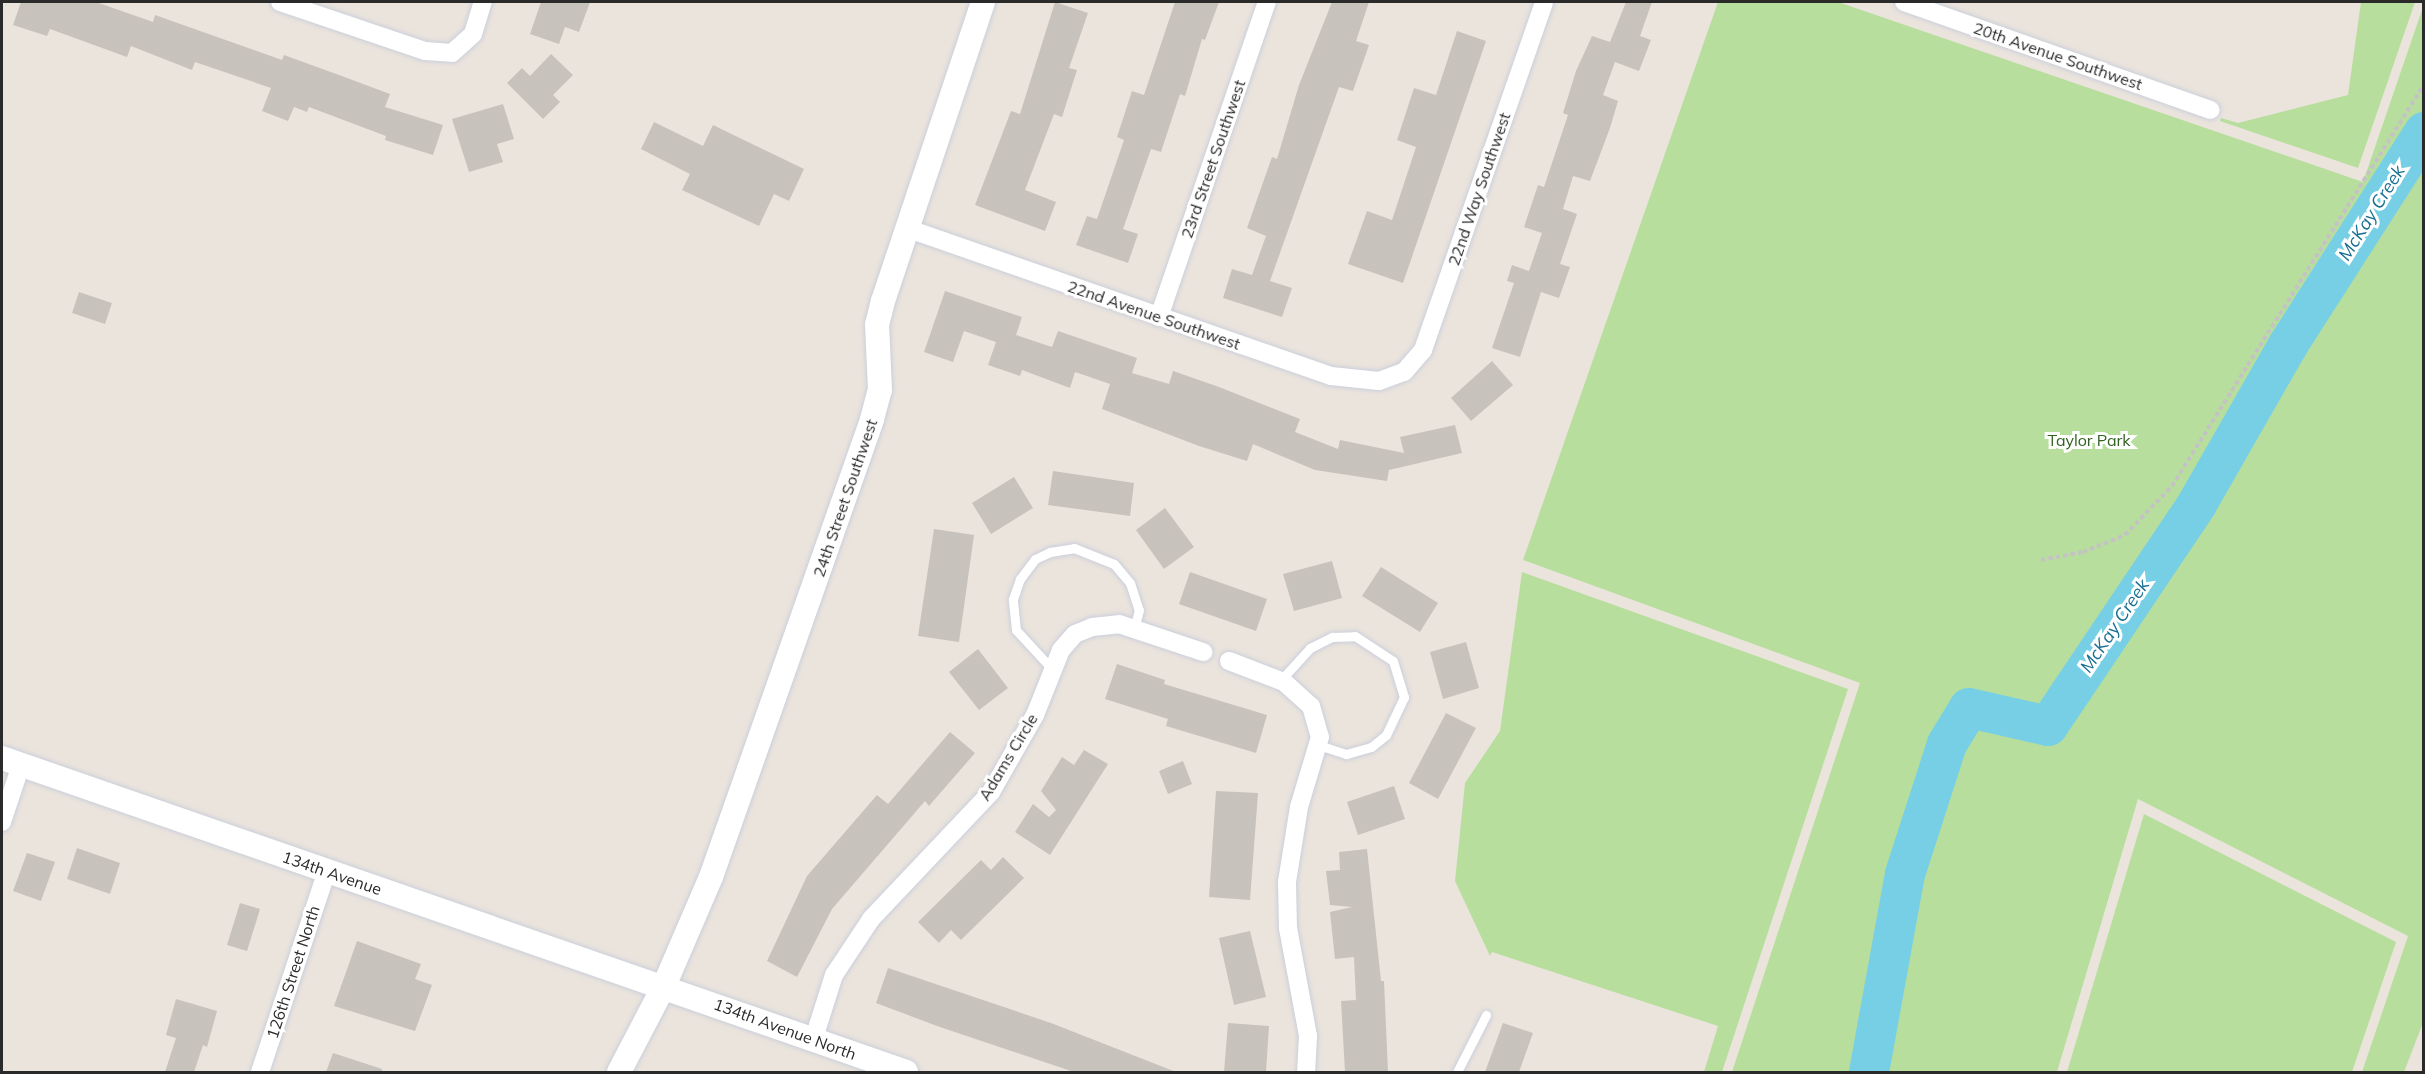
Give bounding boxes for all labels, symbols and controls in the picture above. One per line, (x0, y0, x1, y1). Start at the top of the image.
street label: 20th Avenue Southwest (1971, 18, 2145, 94)
street label: 23rd Street Southwest (1177, 77, 1249, 241)
street label: 22nd Way Southwest (1444, 110, 1514, 268)
water label: McKay Creek (2334, 161, 2410, 265)
street label: 22nd Avenue Southwest (1065, 276, 1243, 354)
street label: 24th Street Southwest (809, 416, 881, 580)
park label: Taylor Park (2047, 430, 2131, 450)
water label: McKay Creek (2076, 575, 2154, 677)
street label: Adams Circle (975, 710, 1041, 804)
street label: 134th Avenue (280, 847, 384, 899)
street label: 126th Street North (262, 903, 324, 1041)
street label: 134th Avenue North (711, 994, 859, 1064)

